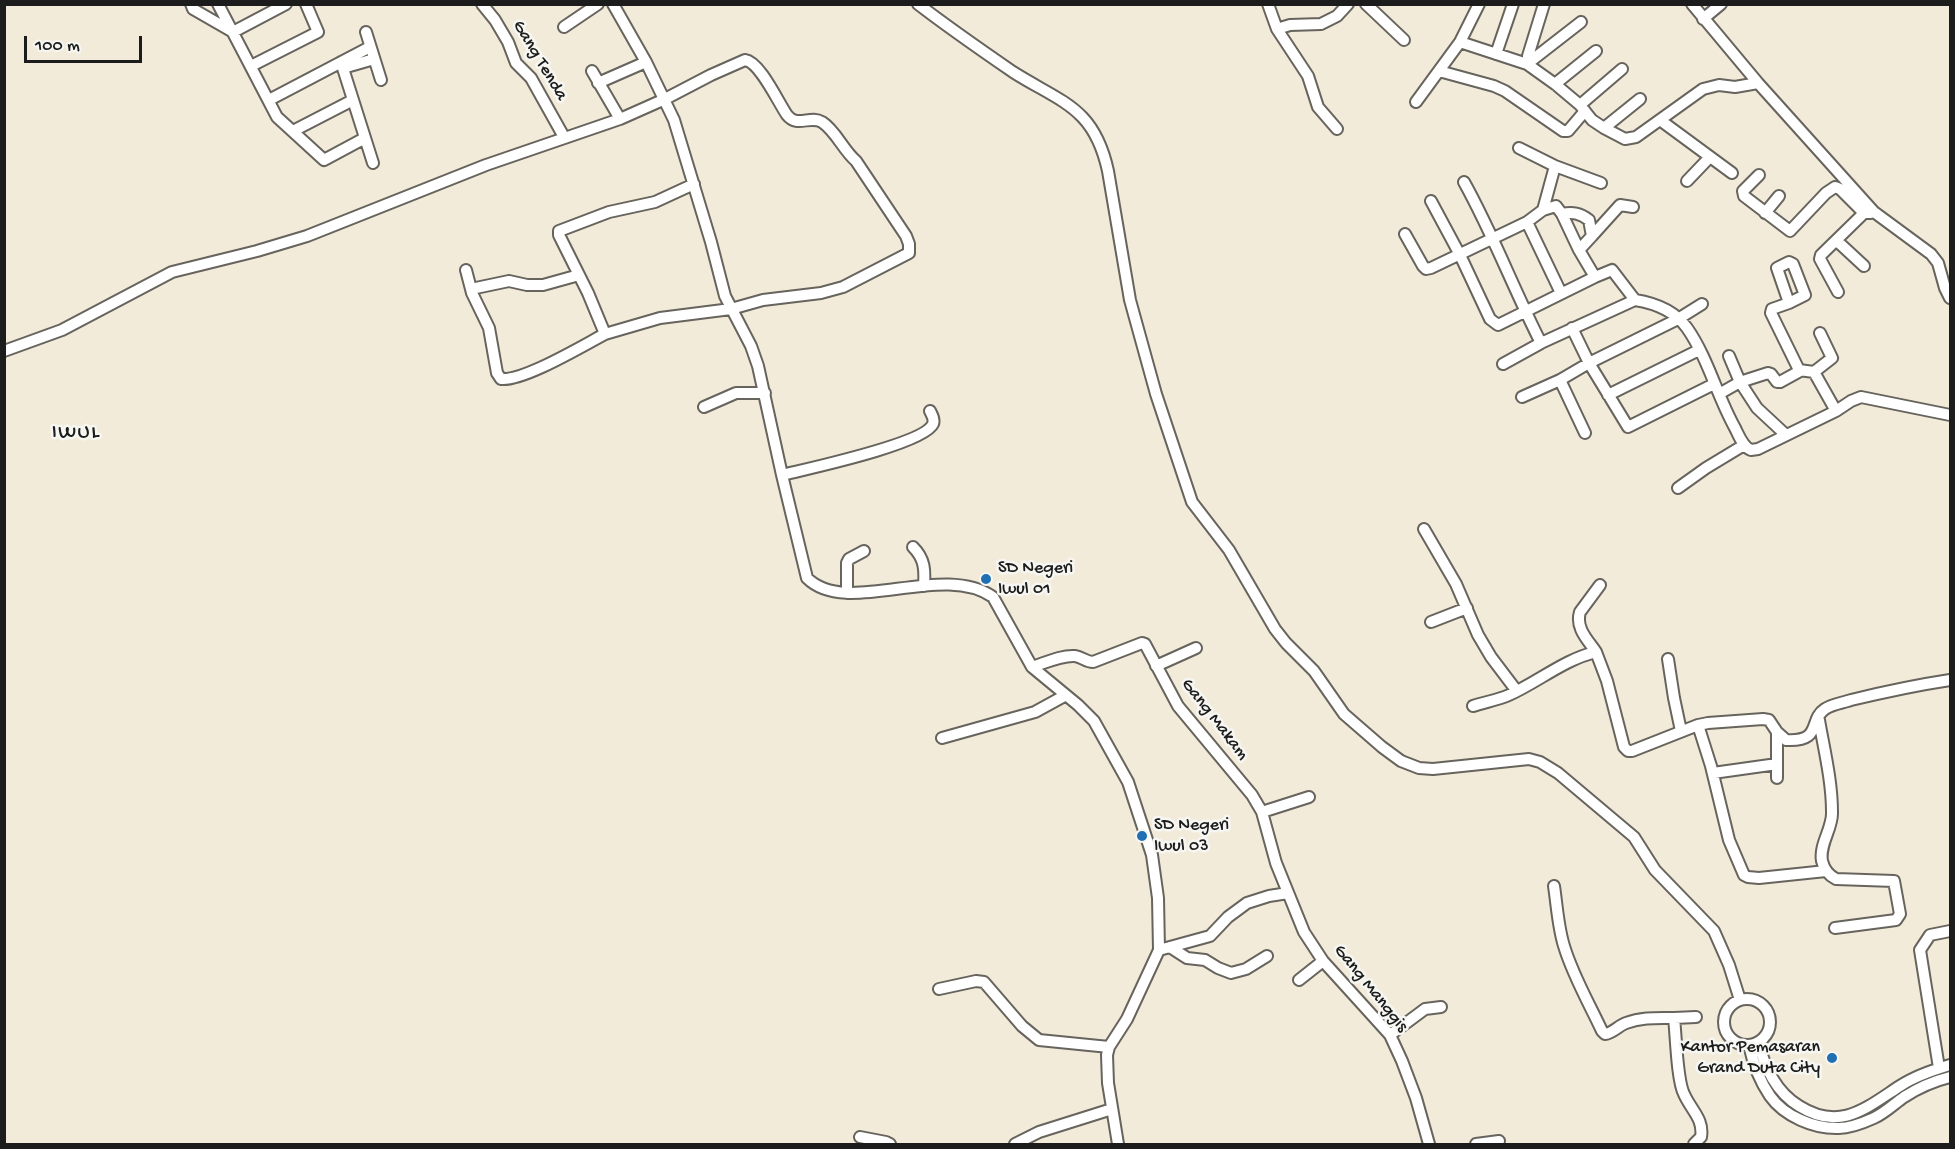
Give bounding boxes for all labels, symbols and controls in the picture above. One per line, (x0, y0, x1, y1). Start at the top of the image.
street label: Gang Tenda (507, 17, 571, 105)
scale bar (27, 24, 146, 62)
text: 100 m (35, 36, 80, 57)
district label: IWUL (52, 421, 100, 447)
place label: SD Negeri Iwul 01 (998, 558, 1073, 600)
marker: SD Negeri Iwul 01 (979, 572, 993, 586)
street label: Gang Makam (1175, 675, 1253, 765)
place label: SD Negeri Iwul 03 (1154, 815, 1229, 858)
marker: SD Negeri Iwul 03 (1135, 829, 1149, 843)
street label: Gang Manggis (1328, 941, 1412, 1037)
place label: Kantor Pemasaran Grand Duta City (1681, 1037, 1820, 1080)
marker: Kantor Pemasaran Grand Duta City (1825, 1051, 1839, 1065)

